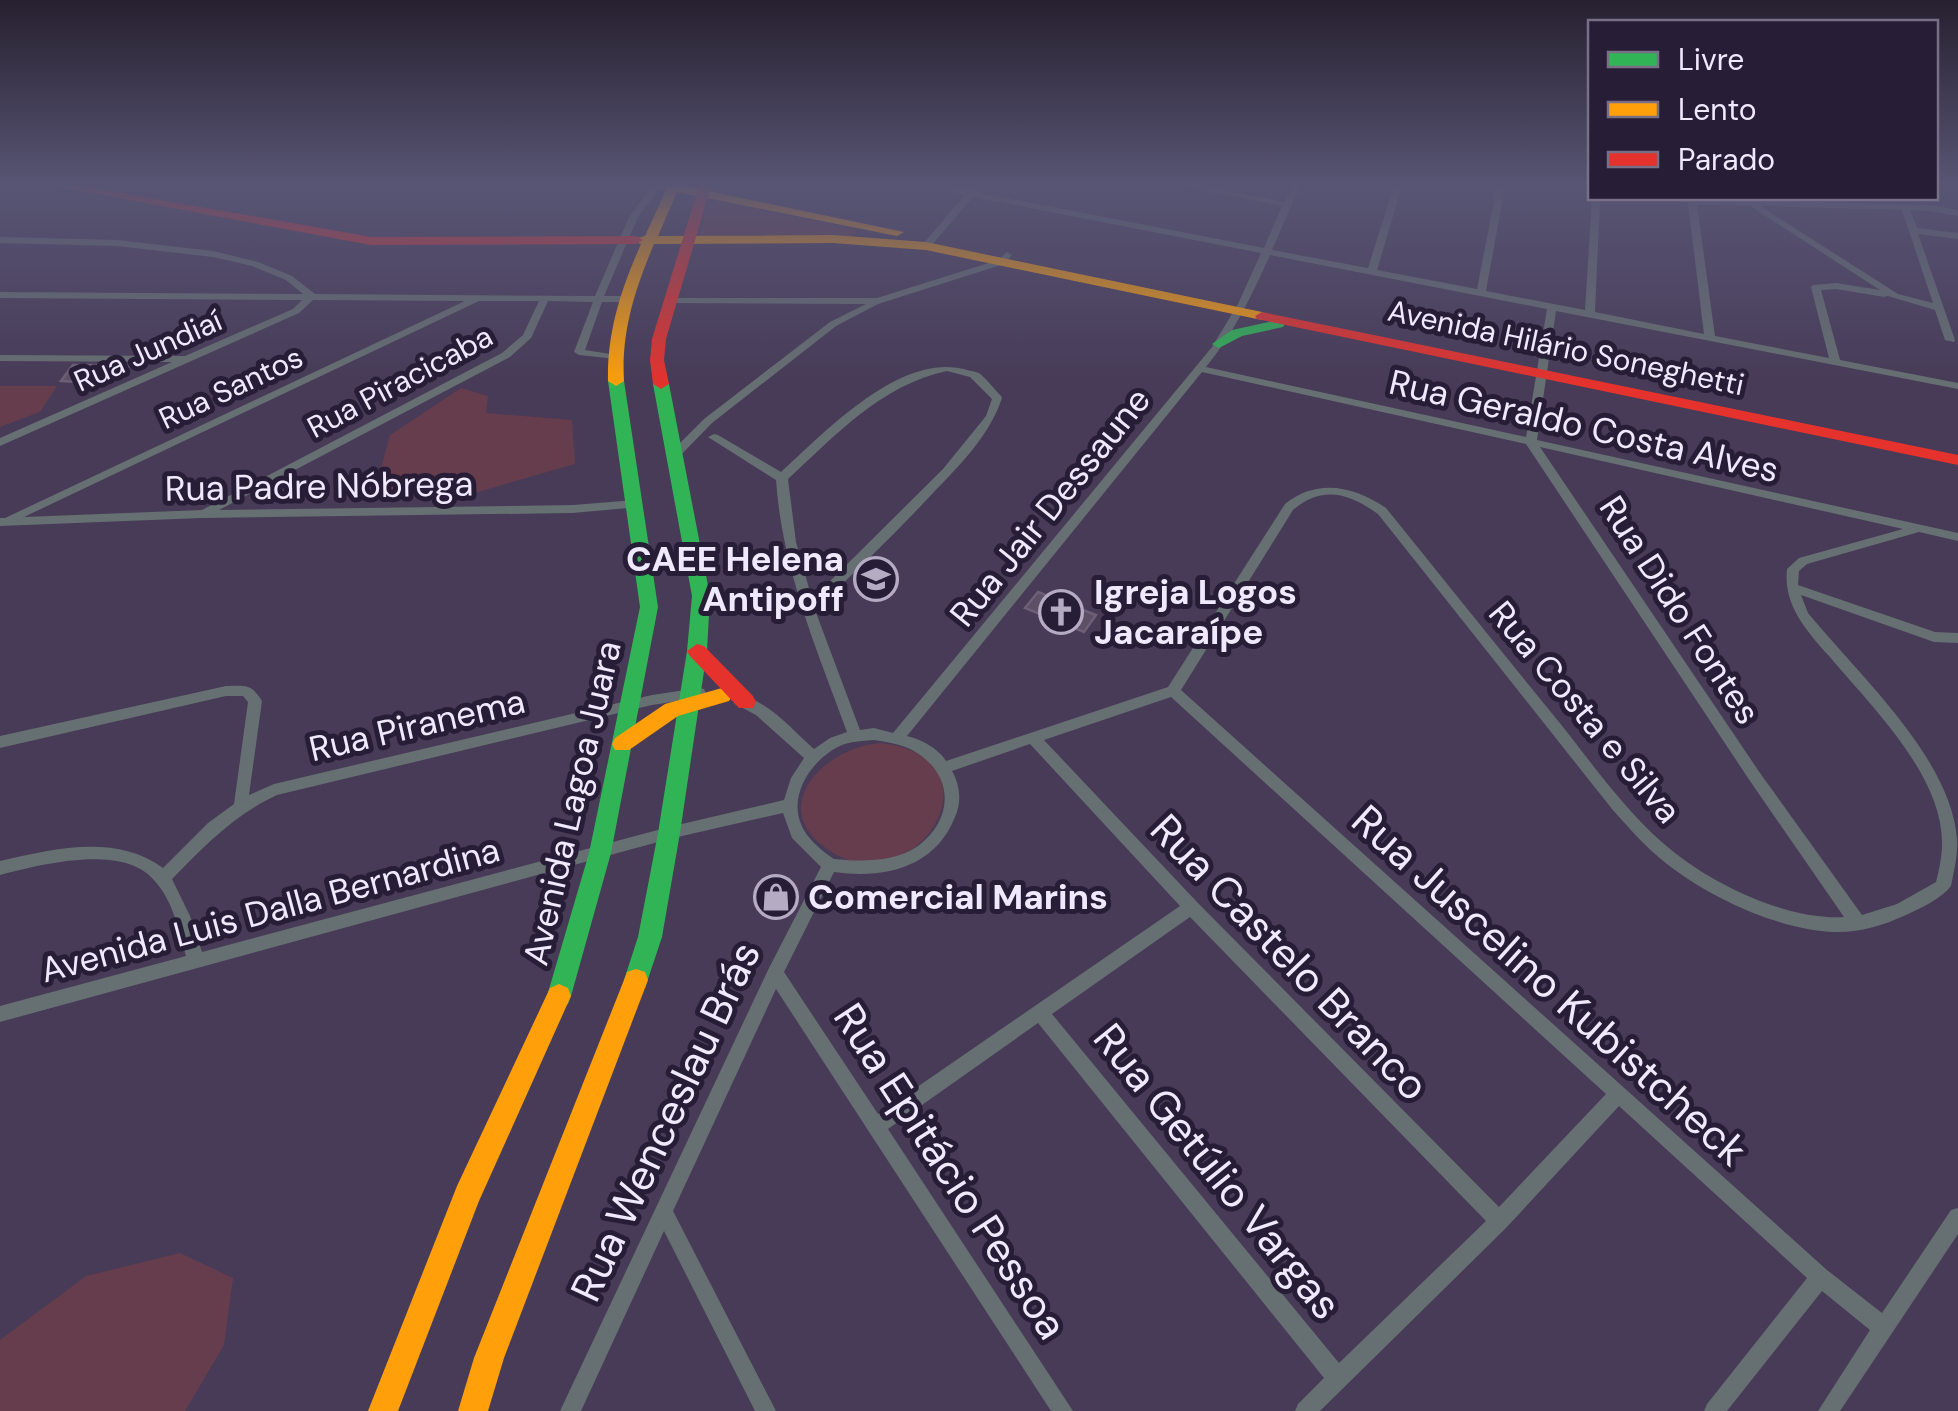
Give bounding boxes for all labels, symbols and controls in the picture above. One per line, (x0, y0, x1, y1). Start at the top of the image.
legend (1588, 20, 1938, 200)
text: Livre (1678, 40, 1744, 79)
text: Lento (1678, 90, 1757, 129)
text: Parado (1678, 140, 1775, 179)
street label: Avenida Hilário Soneghetti (1384, 291, 1748, 404)
street label: Rua Jundiaí (68, 301, 228, 400)
street label: Rua Piracicaba (300, 316, 499, 447)
street label: Rua Santos (153, 337, 309, 438)
street label: Rua Geraldo Costa Alves (1385, 359, 1783, 493)
street label: Rua Jair Dessaune (939, 378, 1161, 636)
street label: Rua Padre Nóbrega (164, 460, 474, 512)
street label: Rua Dido Fontes (1589, 487, 1771, 733)
place label: CAEE Helena Antipoff (626, 536, 844, 622)
school or university icon: CAEE Helena Antipoff (853, 556, 899, 602)
place label: Igreja Logos Jacaraípe (1094, 569, 1297, 655)
church icon: Igreja Logos Jacaraípe (1038, 589, 1084, 635)
street label: Rua Costa e Silva (1479, 591, 1691, 833)
street label: Avenida Lagoa Juara (512, 636, 632, 970)
street label: Rua Piranema (305, 678, 529, 772)
street label: Rua Juscelino Kubistcheck (1340, 793, 1759, 1178)
street label: Rua Castelo Branco (1139, 802, 1441, 1112)
street label: Avenida Luis Dalla Bernardina (35, 827, 505, 993)
shop icon: Comercial Marins (753, 874, 799, 920)
place label: Comercial Marins (808, 874, 1108, 920)
street label: Rua Wenceslau Brás (558, 933, 773, 1310)
street label: Rua Epitácio Pessoa (821, 993, 1080, 1350)
street label: Rua Getúlio Vargas (1081, 1012, 1354, 1330)

